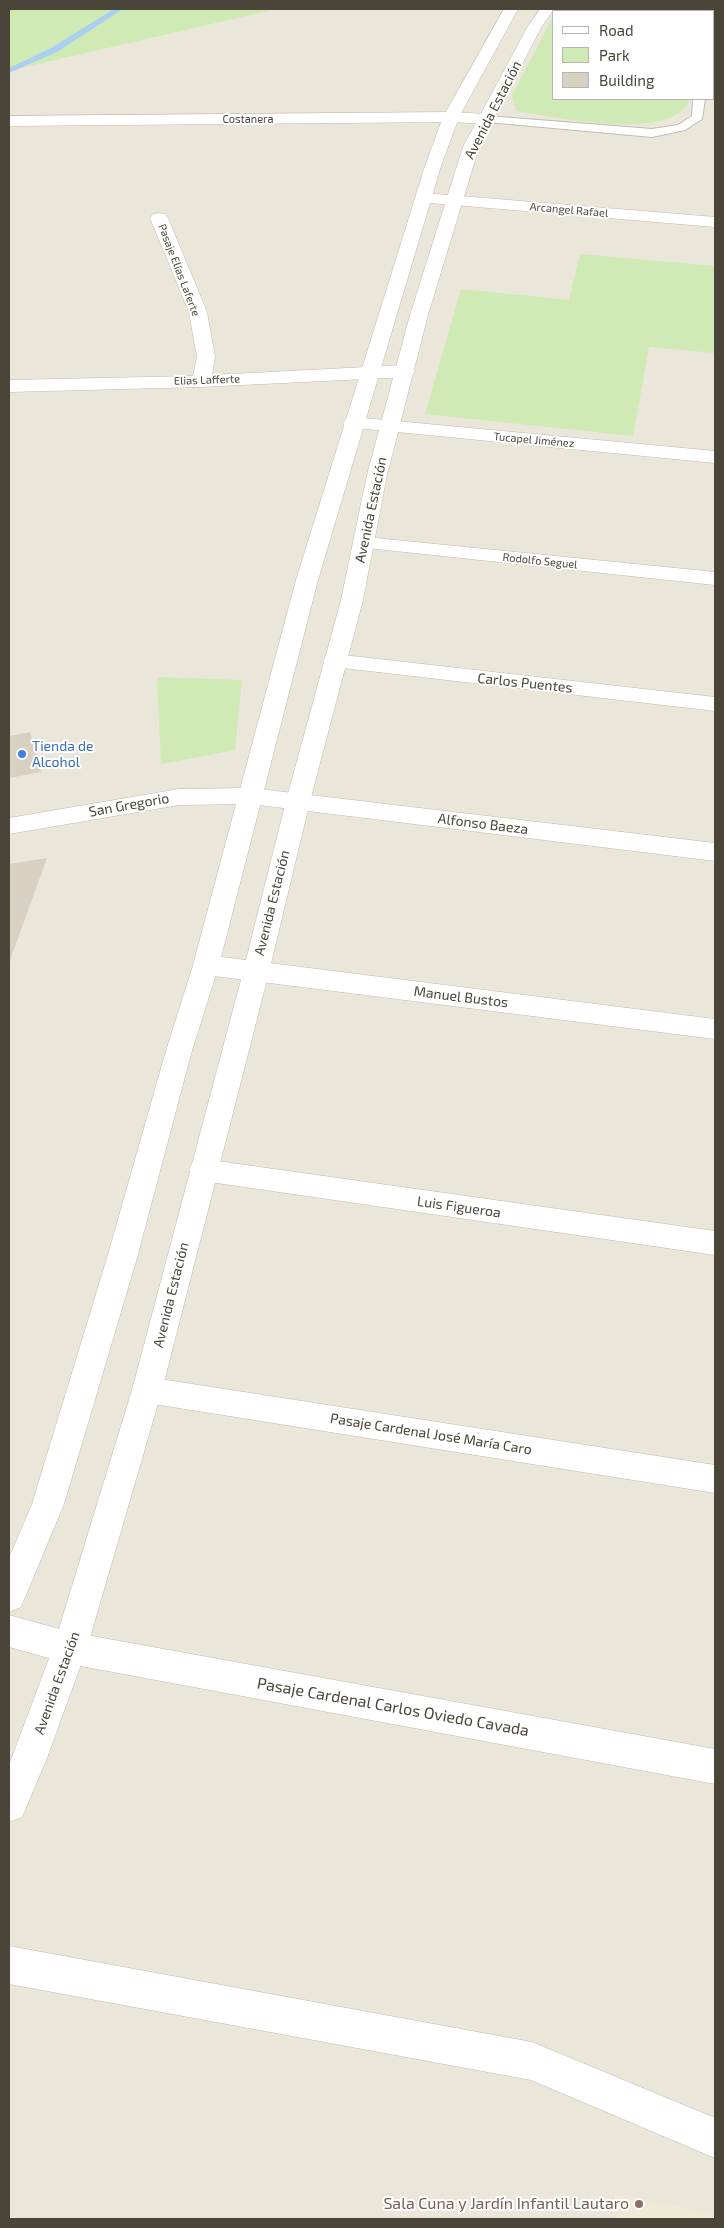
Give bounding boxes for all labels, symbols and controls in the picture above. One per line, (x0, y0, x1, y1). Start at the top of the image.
legend (552, 10, 714, 100)
text: Road (599, 21, 634, 39)
text: Park (599, 46, 630, 64)
street label: Avenida Estación (461, 58, 525, 162)
text: Building (599, 71, 654, 89)
street label: Costanera (222, 112, 274, 126)
street label: Arcangel Rafael (529, 200, 609, 220)
street label: Pasaje Elías Laferte (155, 222, 203, 318)
street label: Elias Lafferte (174, 372, 240, 388)
street label: Tucapel Jiménez (493, 430, 575, 450)
street label: Avenida Estación (352, 455, 390, 565)
street label: Rodolfo Seguel (502, 551, 578, 571)
street label: Carlos Puentes (477, 670, 573, 696)
place label: Tienda de Alcohol (32, 738, 94, 770)
marker: Tienda de Alcohol (16, 748, 28, 760)
street label: San Gregorio (88, 790, 170, 820)
street label: Alfonso Baeza (437, 810, 529, 838)
street label: Avenida Estación (251, 849, 293, 957)
street label: Manuel Bustos (413, 983, 509, 1011)
street label: Luis Figueroa (416, 1193, 502, 1221)
street label: Avenida Estación (150, 1241, 192, 1349)
street label: Pasaje Cardenal José María Caro (329, 1410, 533, 1458)
street label: Avenida Estación (31, 1629, 83, 1737)
street label: Pasaje Cardenal Carlos Oviedo Cavada (255, 1674, 531, 1740)
place label: Sala Cuna y Jardín Infantil Lautaro (383, 2194, 629, 2214)
marker: Sala Cuna y Jardín Infantil Lautaro (633, 2198, 645, 2210)

